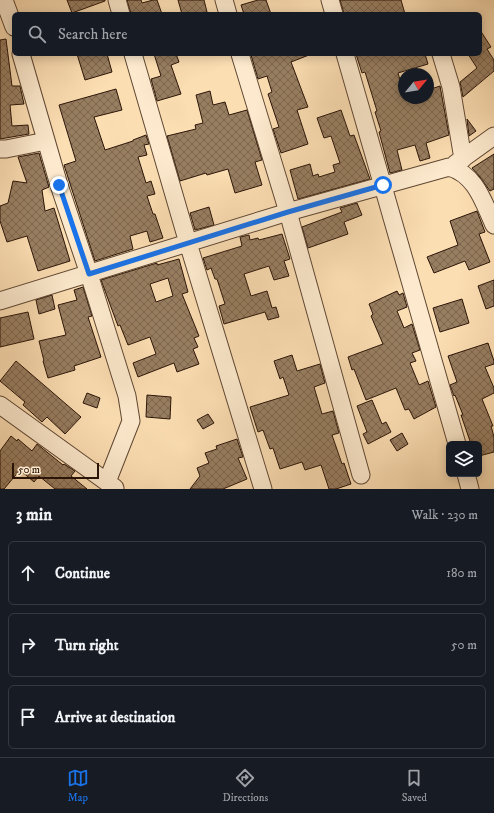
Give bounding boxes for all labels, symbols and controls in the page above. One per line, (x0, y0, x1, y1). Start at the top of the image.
search box (12, 12, 482, 56)
icon: search (26, 23, 48, 45)
text: Search here (58, 25, 127, 44)
north arrow (398, 68, 434, 104)
route end (50, 176, 68, 194)
route start (374, 176, 392, 194)
map controls (446, 441, 482, 477)
button: layers (446, 441, 482, 477)
scale bar (12, 461, 99, 480)
text: 50 m (18, 463, 40, 477)
text: 3 min (16, 504, 52, 526)
text: Walk · 230 m (412, 507, 478, 523)
icon: ahead (17, 562, 39, 584)
text: Continue (55, 564, 110, 583)
text: 180 m (446, 565, 477, 581)
icon: right (17, 634, 39, 656)
text: Turn right (55, 636, 118, 655)
text: 50 m (451, 637, 477, 653)
icon: arrive (17, 706, 39, 728)
text: Arrive at destination (55, 708, 175, 727)
tab: Map (67, 767, 89, 805)
tab: Directions (223, 767, 268, 805)
tab: Saved (402, 767, 427, 805)

